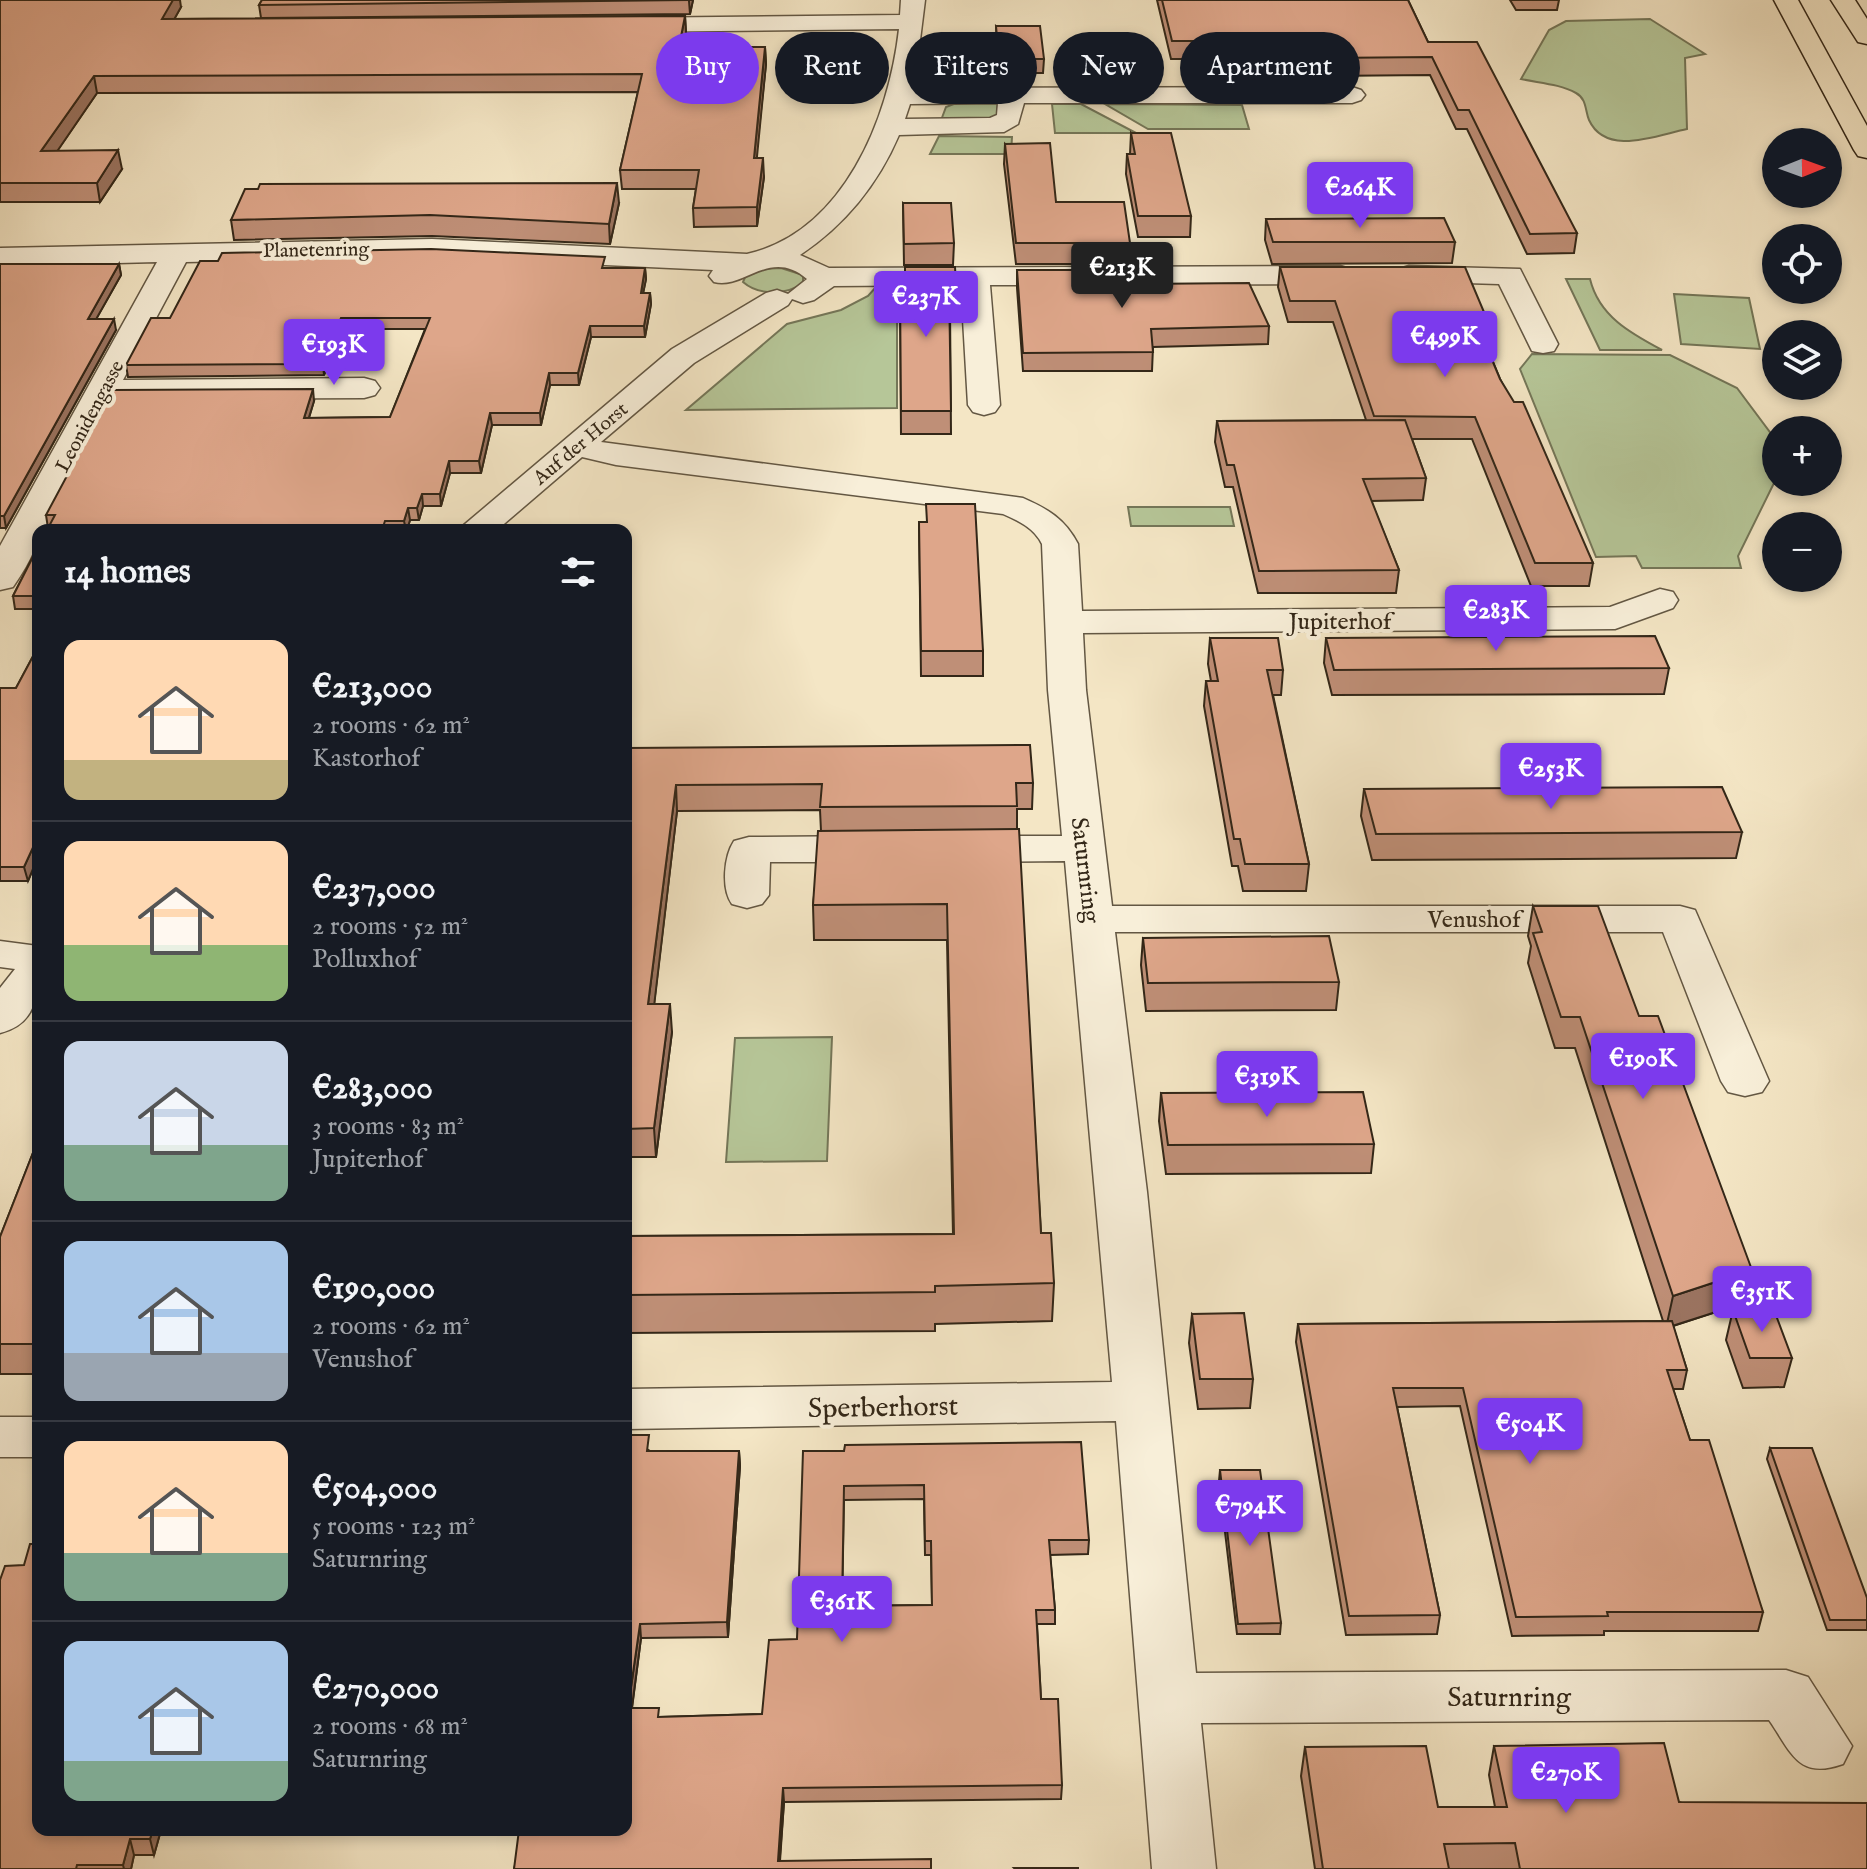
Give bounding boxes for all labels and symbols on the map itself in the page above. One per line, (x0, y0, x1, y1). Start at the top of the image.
north arrow (1762, 128, 1842, 208)
pin: €264K (1304, 162, 1416, 230)
street label: Planetenring (263, 237, 371, 264)
pin: €213K (1066, 242, 1178, 310)
pin: €237K (870, 271, 982, 339)
pin: €499K (1389, 311, 1501, 379)
pin: €193K (278, 319, 390, 387)
street label: Leonidengasse (50, 356, 130, 477)
street label: Auf der Horst (528, 397, 633, 492)
pin: €283K (1440, 585, 1552, 653)
street label: Jupiterhof (1285, 607, 1396, 638)
pin: €253K (1495, 743, 1607, 811)
street label: Saturnring (1063, 816, 1106, 926)
street label: Venushof (1426, 905, 1525, 936)
pin: €190K (1587, 1033, 1699, 1101)
pin: €319K (1211, 1051, 1323, 1119)
pin: €351K (1706, 1266, 1818, 1334)
street label: Sperberhorst (808, 1390, 959, 1427)
pin: €504K (1474, 1398, 1586, 1466)
pin: €794K (1194, 1480, 1306, 1548)
pin: €361K (786, 1576, 898, 1644)
street label: Saturnring (1447, 1681, 1572, 1716)
pin: €270K (1510, 1747, 1622, 1815)

